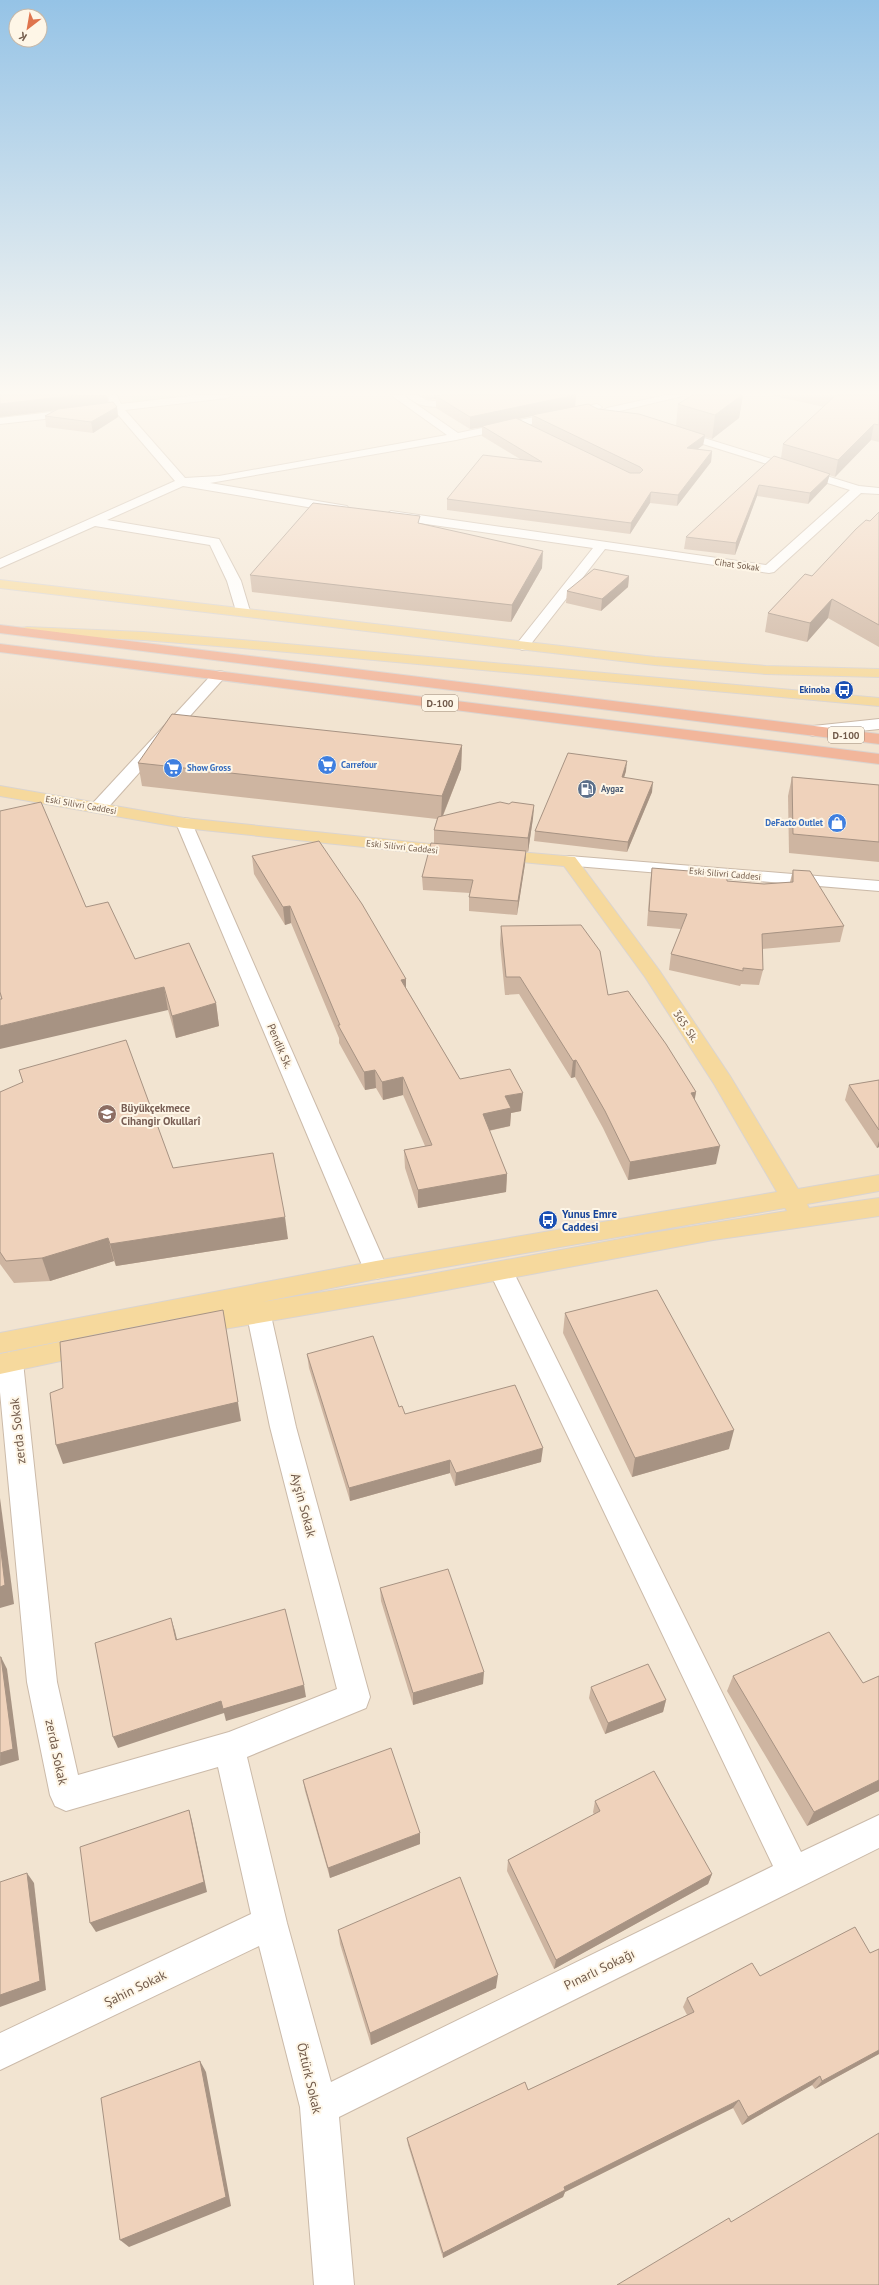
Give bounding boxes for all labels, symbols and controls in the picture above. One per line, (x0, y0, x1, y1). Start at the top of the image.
north arrow (8, 8, 48, 48)
text: K (16, 29, 29, 44)
street label: Cihat Sokak (714, 556, 761, 573)
bus stop icon: Ekinoba (833, 679, 855, 701)
place label: Ekinoba (799, 684, 831, 695)
road number: D-100 (422, 695, 458, 711)
road number: D-100 (828, 727, 864, 743)
supermarket icon: Carrefour (316, 754, 338, 776)
supermarket icon: Show Gross (162, 757, 184, 779)
place label: Carrefour (341, 759, 378, 770)
place label: Show Gross (187, 762, 231, 773)
fuel station icon: Aygaz (576, 778, 598, 800)
place label: Aygaz (601, 783, 624, 794)
street label: Eski Silivri Caddesi (45, 793, 118, 816)
shop icon: DeFacto Outlet (826, 812, 848, 834)
place label: DeFacto Outlet (765, 817, 824, 828)
street label: Eski Silivri Caddesi (366, 837, 438, 856)
street label: Eski Silivri Caddesi (689, 865, 761, 882)
street label: 365. Sk. (670, 1007, 702, 1045)
street label: Pendik Sk. (264, 1021, 296, 1071)
place label: Büyükçekmece Cihangir Okullarî (121, 1101, 201, 1128)
school or university icon: Büyükçekmece Cihangir Okullarî (96, 1103, 118, 1125)
place label: Yunus Emre Caddesi (561, 1207, 617, 1234)
bus stop icon: Yunus Emre Caddesi (537, 1209, 559, 1231)
street label: zerda Sokak (5, 1396, 29, 1465)
street label: Ayşin Sokak (287, 1471, 320, 1540)
street label: zerda Sokak (41, 1718, 72, 1787)
street label: Pınarlı Sokağı (561, 1945, 637, 1994)
street label: Şahin Sokak (101, 1966, 170, 2011)
street label: Öztürk Sokak (293, 2041, 326, 2116)

